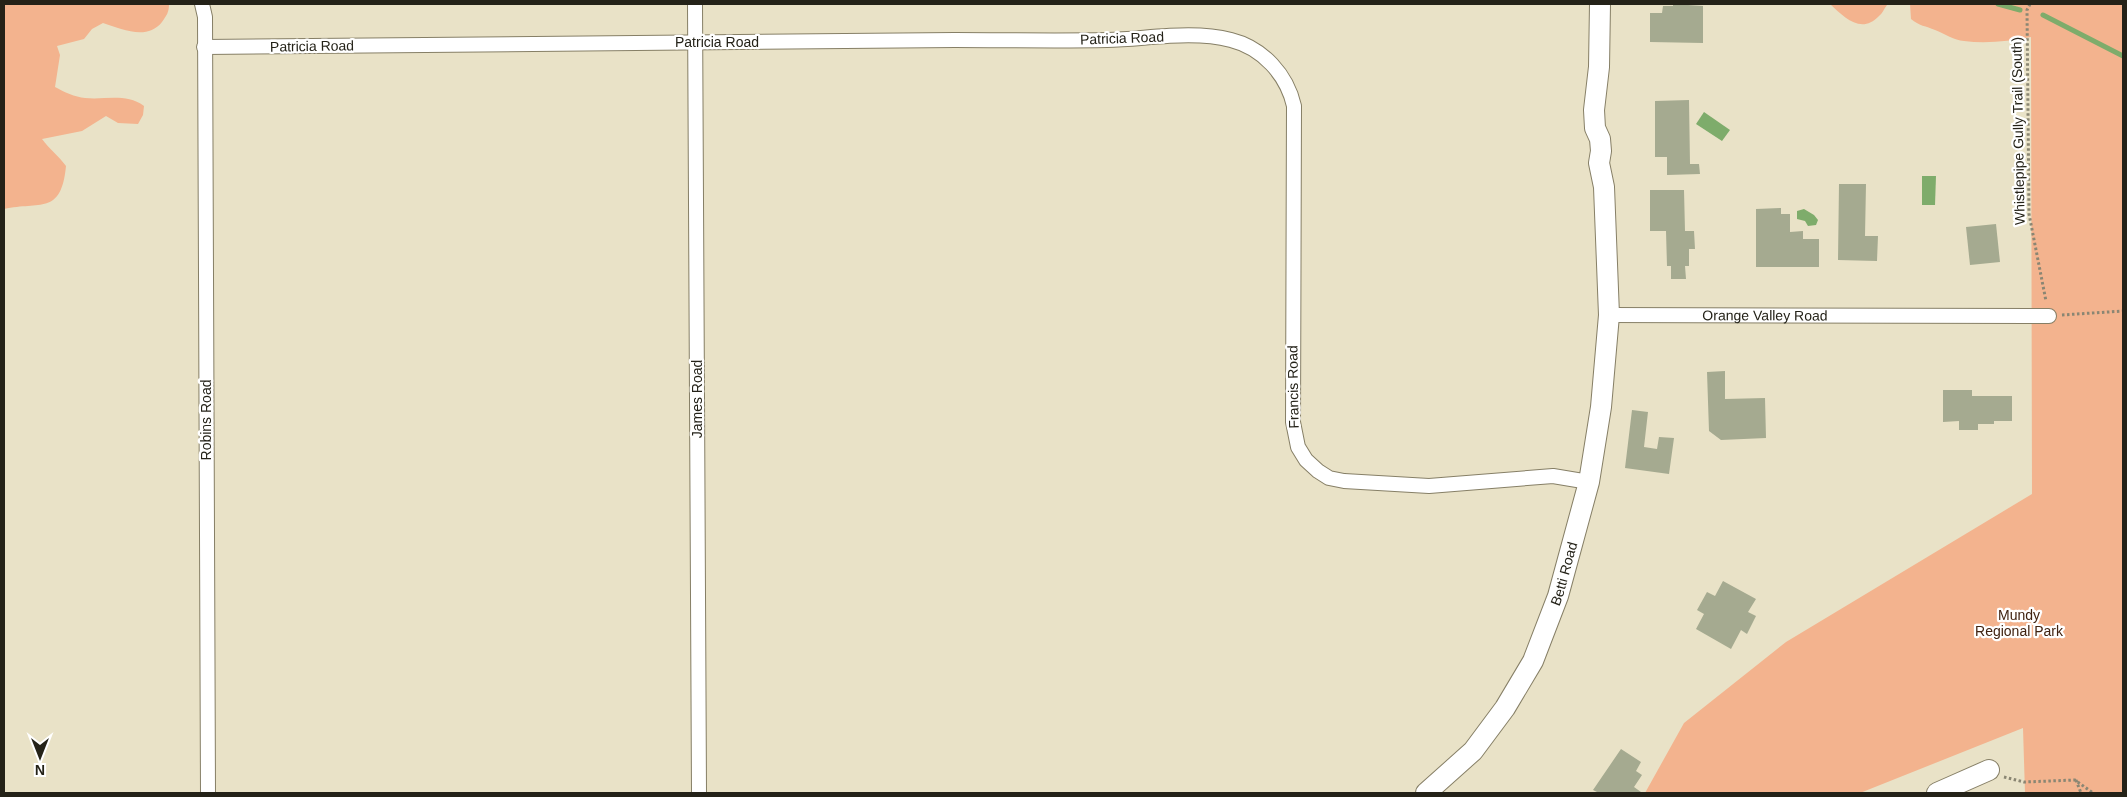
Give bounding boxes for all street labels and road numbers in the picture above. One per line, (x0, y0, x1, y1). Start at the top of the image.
street label: Patricia Road (1080, 29, 1164, 47)
street label: Patricia Road (675, 34, 759, 50)
street label: Patricia Road (270, 37, 354, 55)
street label: Whistlepipe Gully Trail (South) (2008, 37, 2028, 225)
street label: Orange Valley Road (1702, 307, 1828, 323)
street label: Francis Road (1284, 345, 1302, 429)
street label: James Road (689, 360, 705, 438)
street label: Robins Road (198, 380, 214, 460)
street label: Betti Road (1547, 540, 1580, 608)

